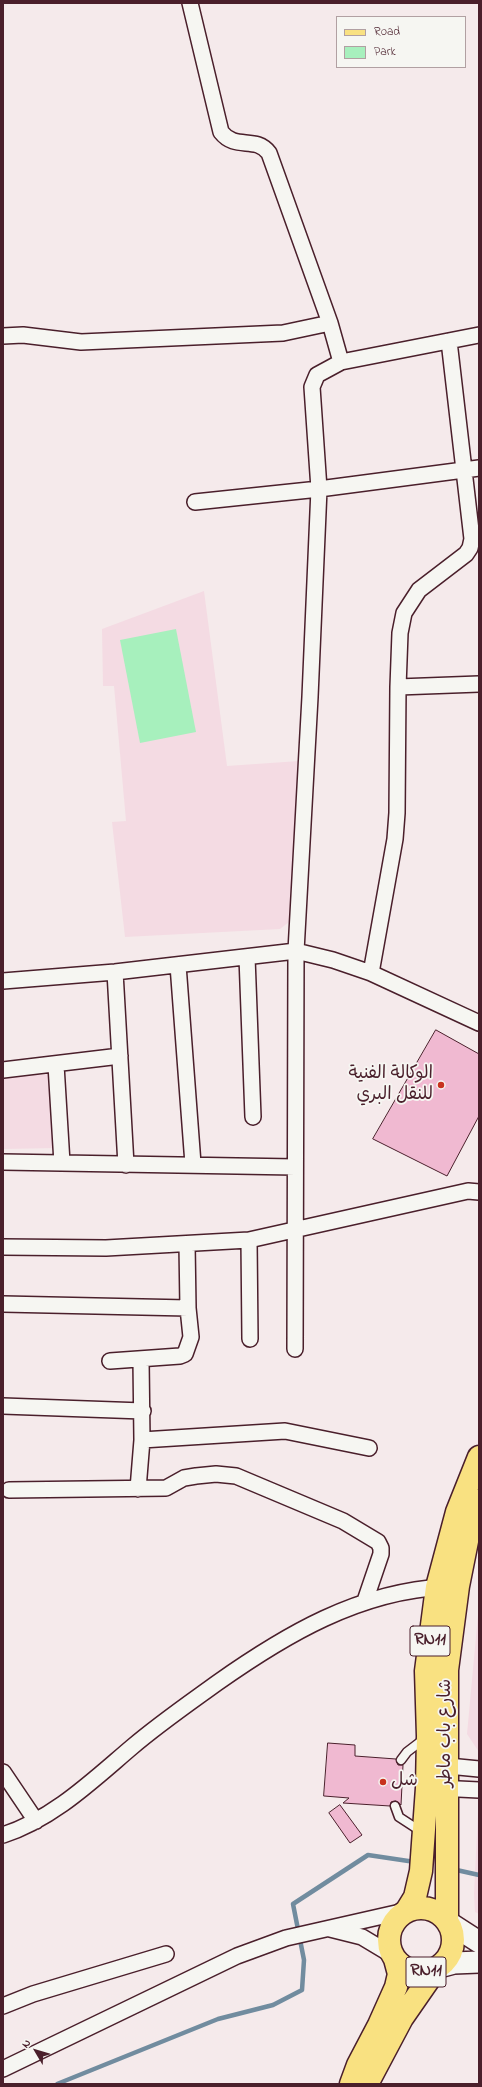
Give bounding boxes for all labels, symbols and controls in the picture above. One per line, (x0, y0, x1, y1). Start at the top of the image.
legend (336, 16, 466, 68)
text: Road (374, 23, 400, 41)
text: Park (374, 43, 396, 61)
place label: الوكالة الفنية للنقل البري (348, 1064, 433, 1106)
marker: الوكالة الفنية للنقل البري (436, 1080, 446, 1090)
road number: RN11 (410, 1626, 450, 1656)
street label: شارع باب ماطر (436, 1679, 458, 1787)
place label: شل (391, 1771, 418, 1793)
marker: شل (378, 1777, 388, 1787)
road number: RN11 (406, 1957, 446, 1987)
north arrow (16, 2031, 56, 2071)
text: N (18, 2036, 35, 2051)

